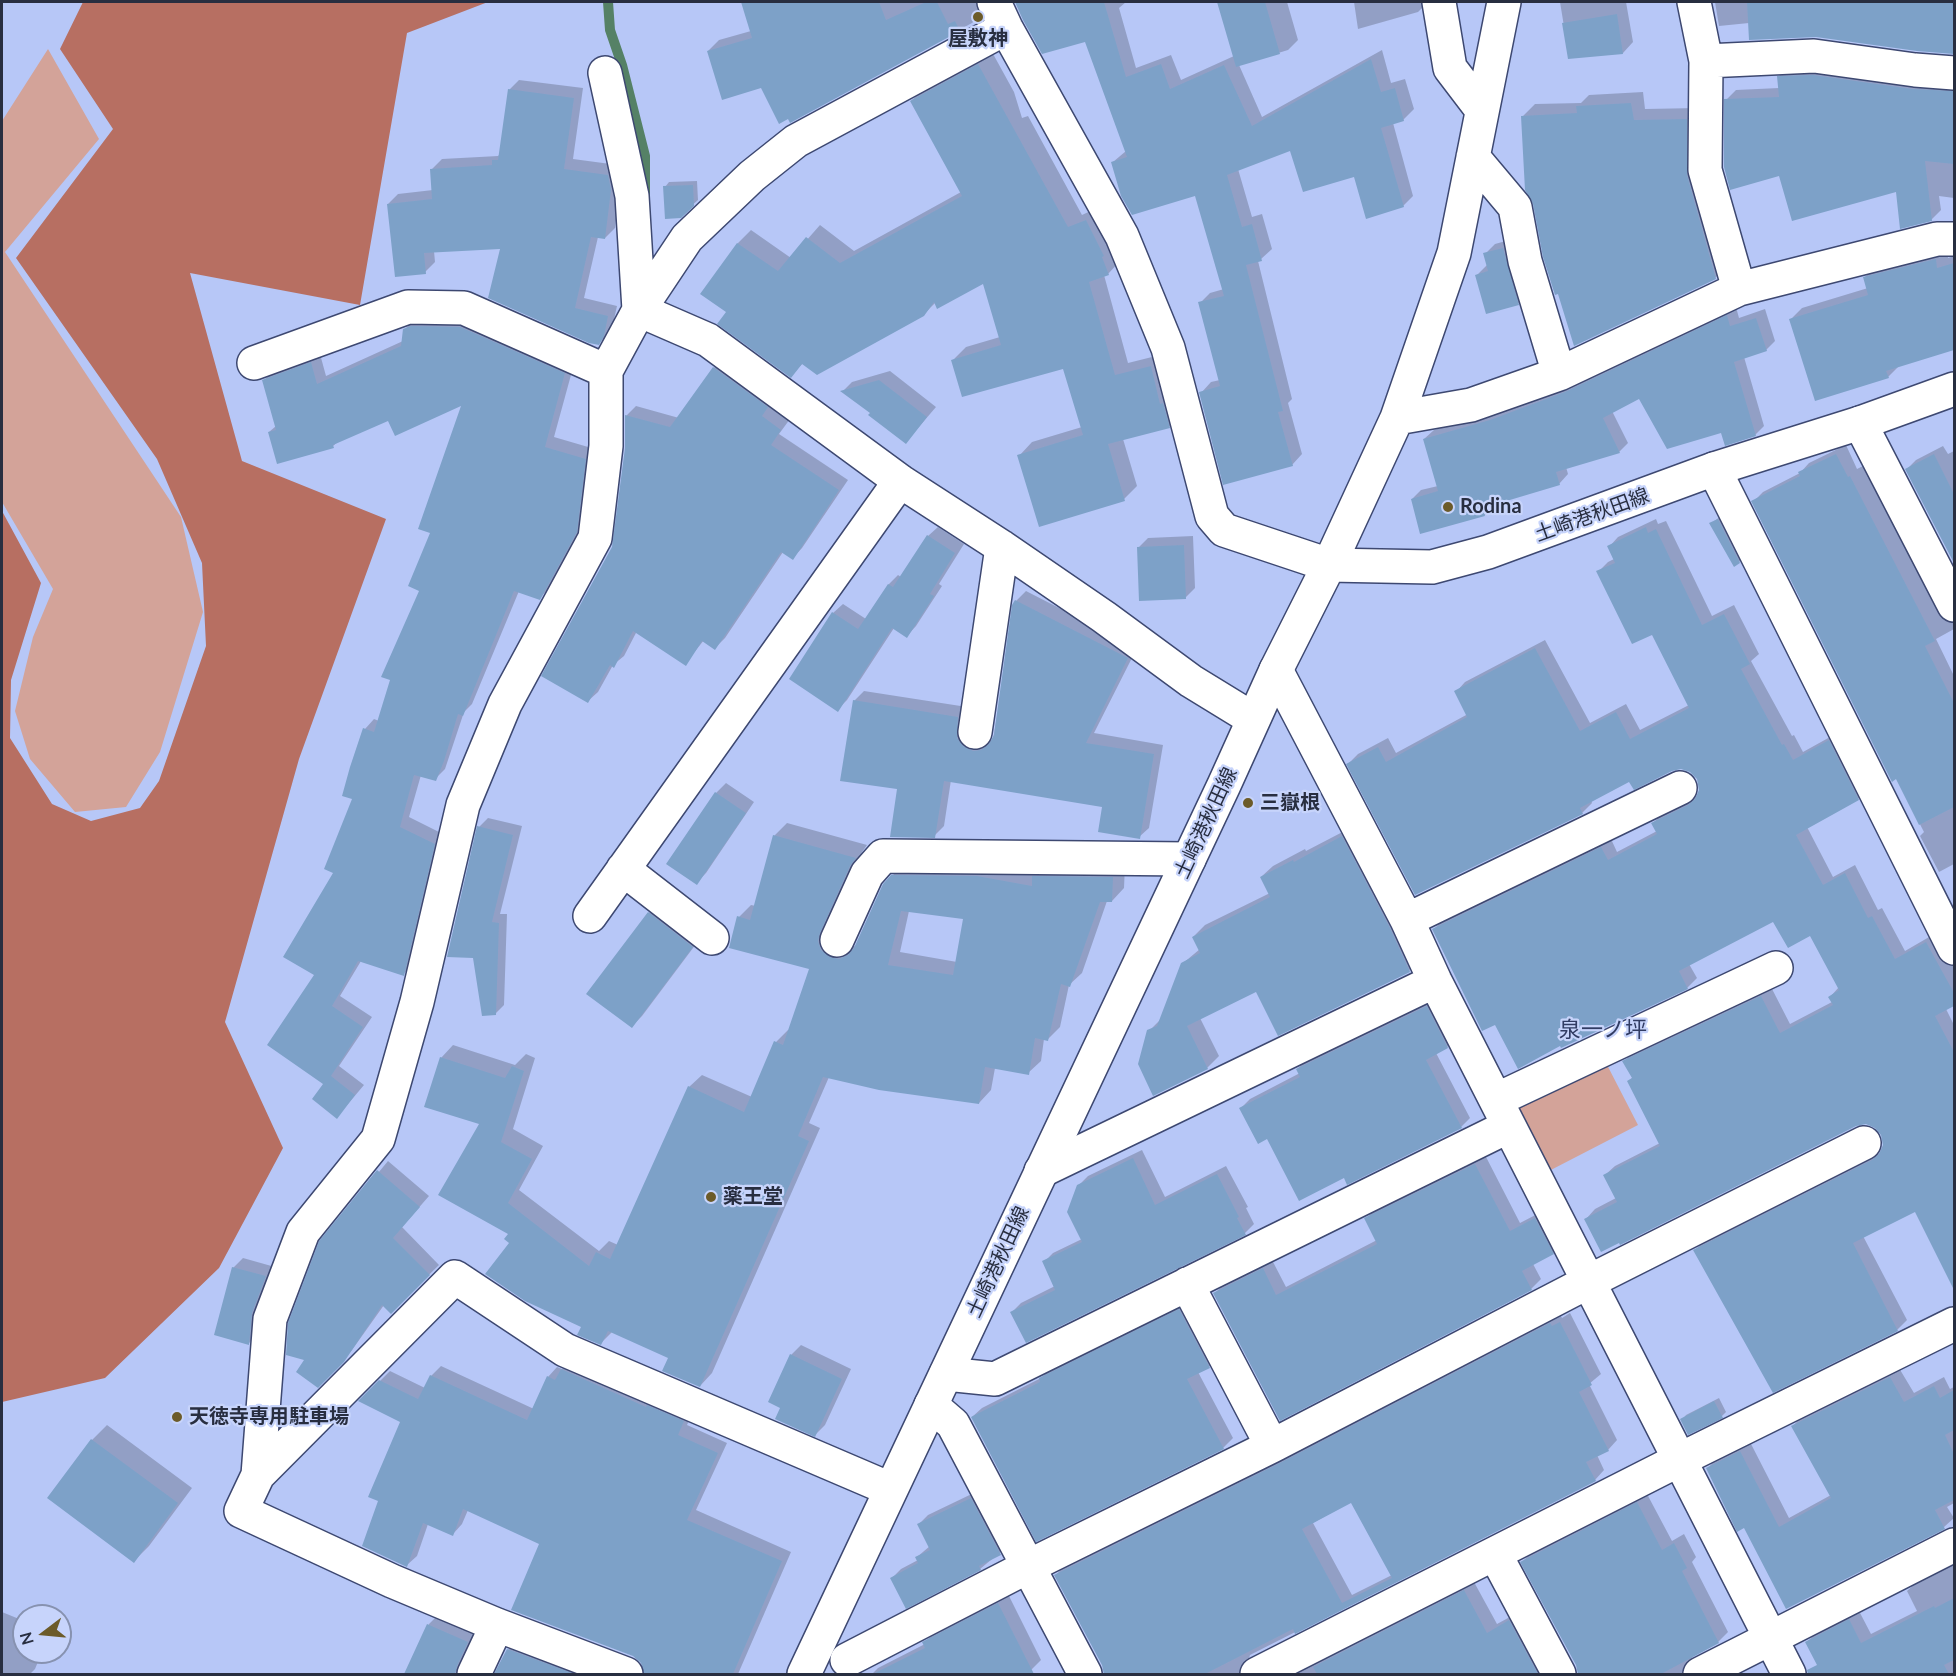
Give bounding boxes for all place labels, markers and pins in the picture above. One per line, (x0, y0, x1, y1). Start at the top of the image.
marker: 屋敷神 (971, 10, 985, 24)
place label: 屋敷神 (948, 27, 1008, 51)
place label: Rodina (1460, 495, 1522, 519)
marker: Rodina (1441, 500, 1455, 514)
place label: 三嶽根 (1260, 791, 1320, 815)
marker: 三嶽根 (1241, 796, 1255, 810)
place label: 薬王堂 (723, 1185, 783, 1209)
marker: 薬王堂 (704, 1190, 718, 1204)
place label: 天徳寺専用駐車場 (189, 1405, 349, 1429)
marker: 天徳寺専用駐車場 (170, 1410, 184, 1424)

